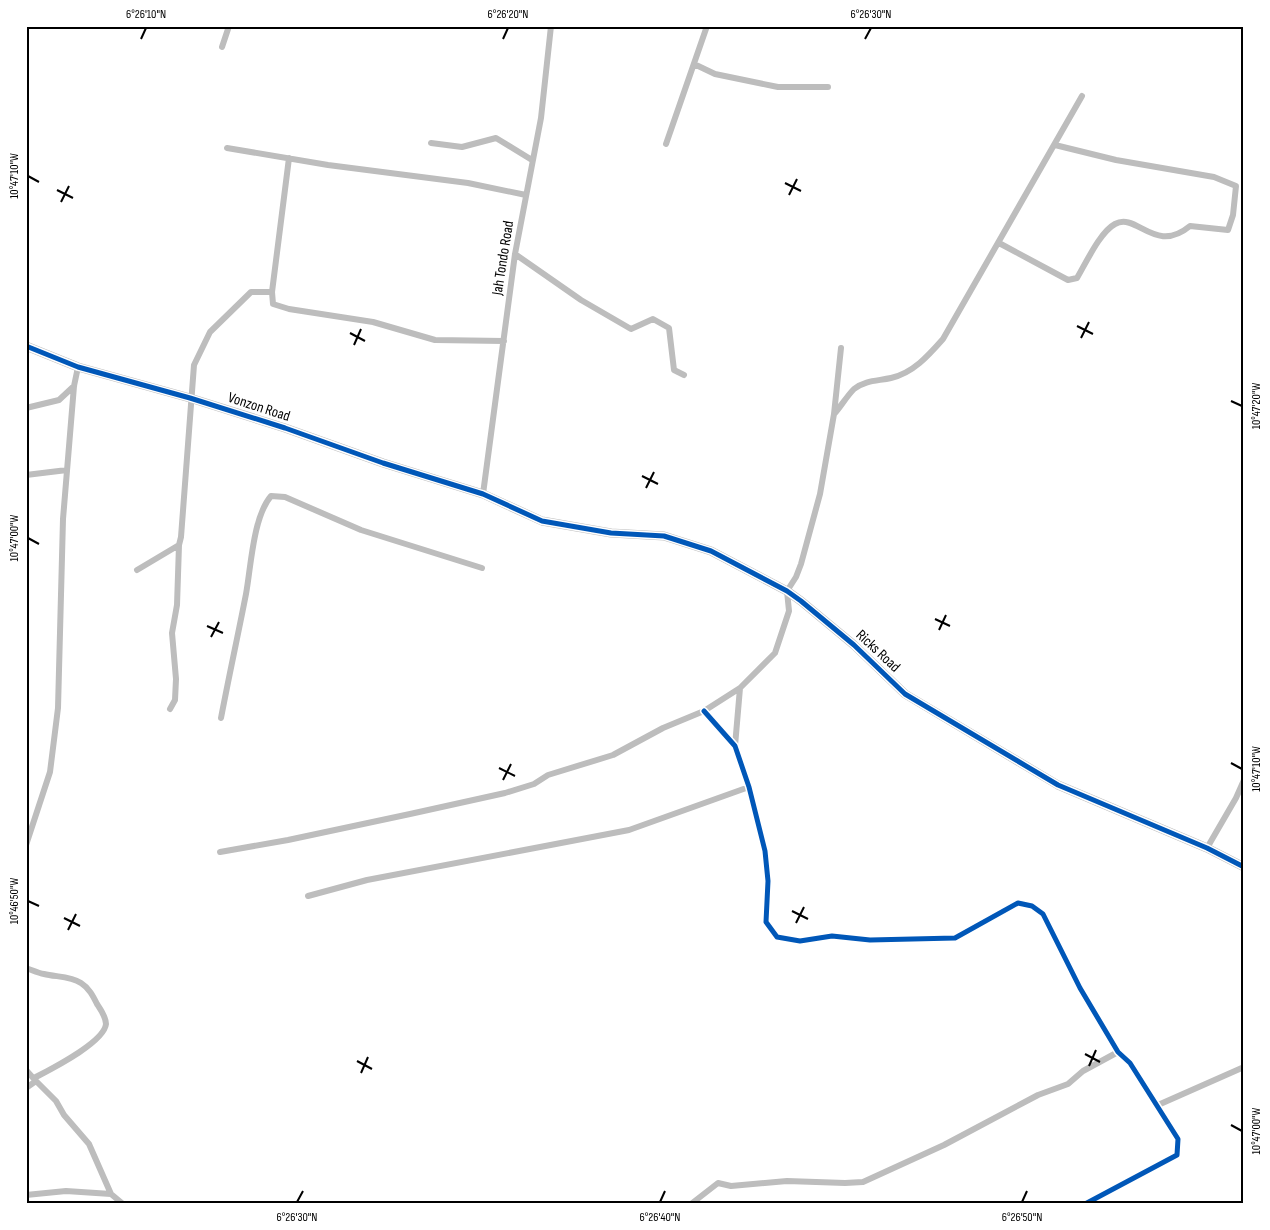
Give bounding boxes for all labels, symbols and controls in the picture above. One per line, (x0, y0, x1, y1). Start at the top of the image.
text: 6°26'10"N (126, 7, 166, 22)
text: 6°26'20"N (488, 7, 528, 22)
text: 6°26'30"N (851, 7, 891, 22)
text: 10°47'10"W (7, 153, 22, 199)
street label: Jah Tondo Road (488, 219, 518, 298)
text: 10°47'20"W (1249, 383, 1264, 429)
street label: Vonzon Road (226, 388, 292, 426)
text: 10°47'00"W (7, 514, 22, 561)
street label: Ricks Road (852, 626, 904, 676)
text: 10°47'10"W (1249, 746, 1264, 792)
text: 10°46'50"W (7, 878, 22, 924)
text: 10°47'00"W (1249, 1107, 1264, 1154)
text: 6°26'30"N (277, 1210, 317, 1225)
text: 6°26'40"N (640, 1210, 680, 1225)
text: 6°26'50"N (1002, 1210, 1042, 1225)

